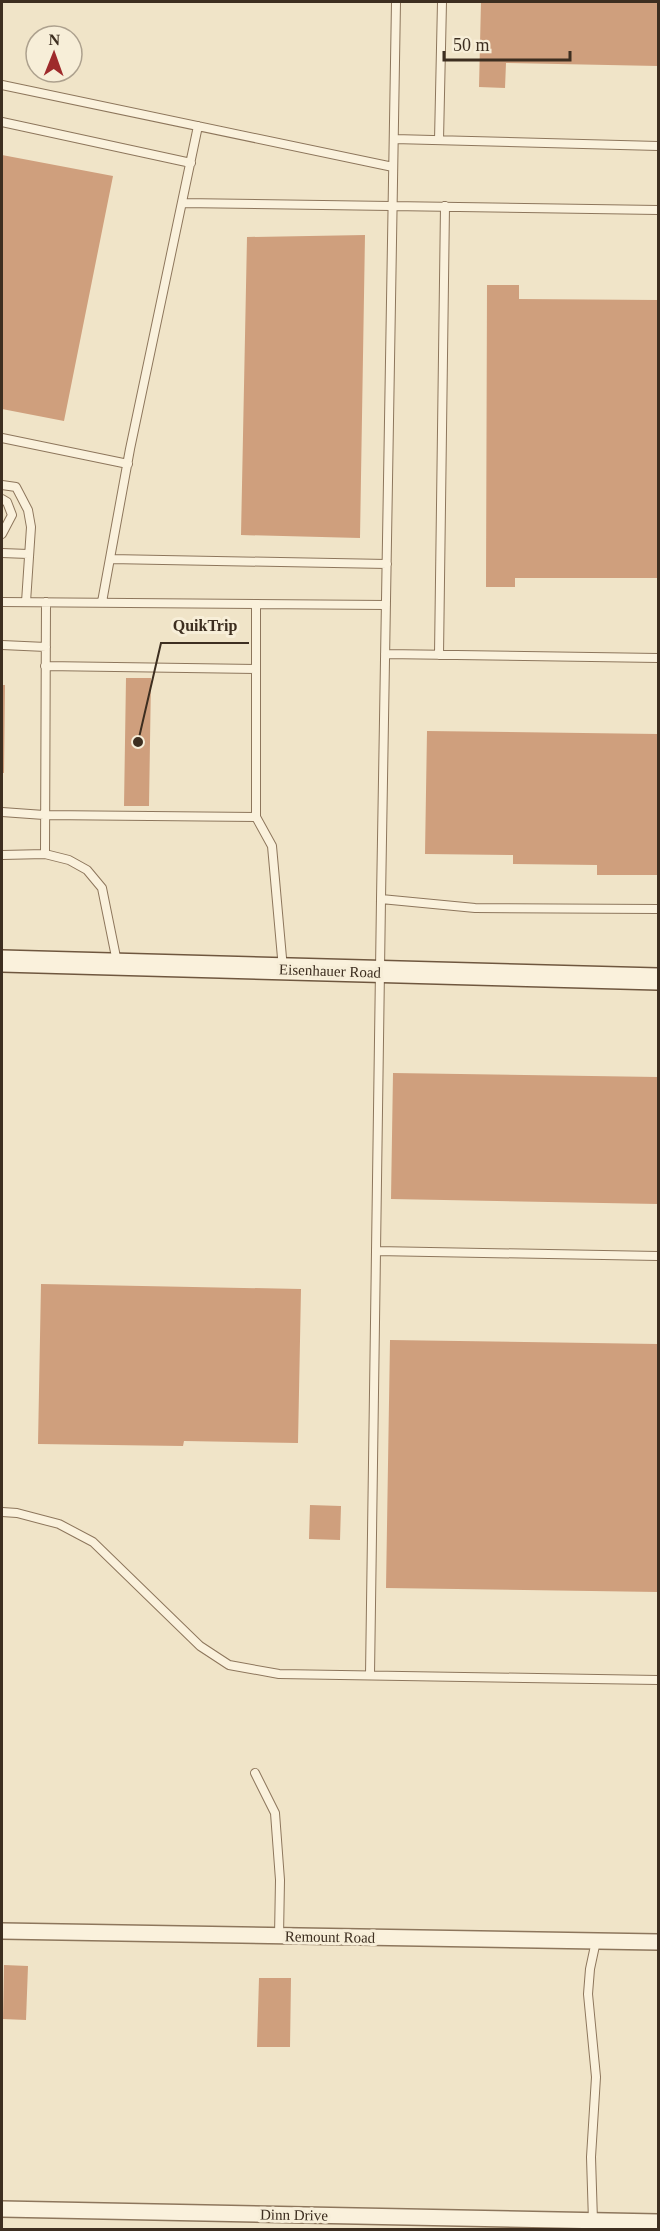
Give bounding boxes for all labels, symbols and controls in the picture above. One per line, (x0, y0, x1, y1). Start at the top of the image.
north arrow (24, 24, 84, 84)
scale bar (444, 24, 570, 62)
text: N (48, 31, 61, 48)
text: 50 m (453, 35, 490, 55)
callout: QuikTrip (161, 609, 249, 643)
text: QuikTrip (173, 617, 237, 635)
street label: Eisenhauer Road (279, 961, 382, 981)
street label: Remount Road (285, 1928, 376, 1946)
street label: Dinn Drive (260, 2206, 328, 2224)

